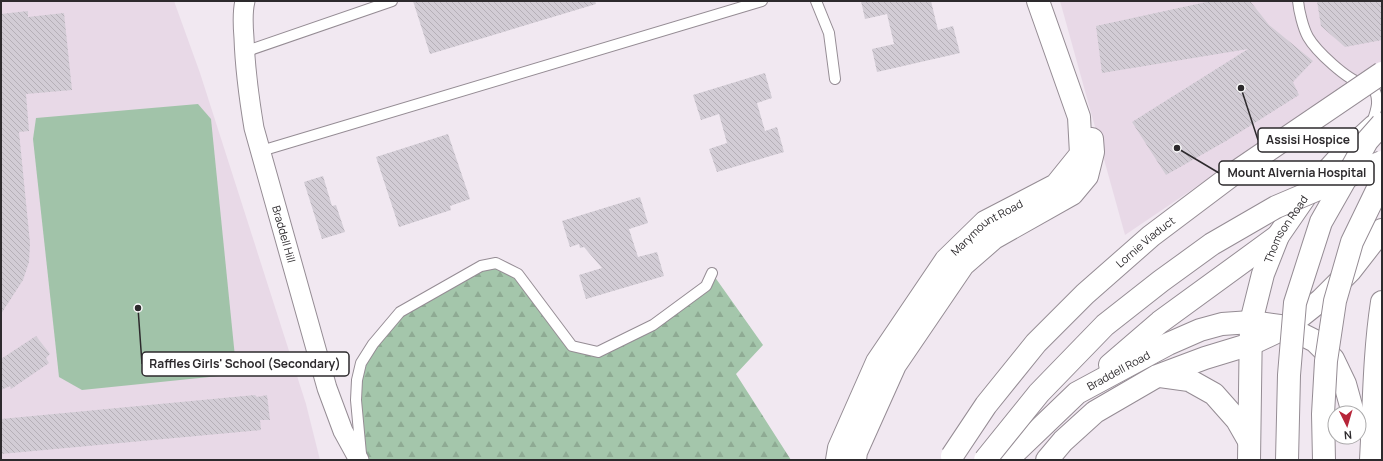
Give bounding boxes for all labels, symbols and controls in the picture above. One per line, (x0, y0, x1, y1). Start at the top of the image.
callout: Assisi Hospice (1258, 128, 1358, 152)
text: Assisi Hospice (1266, 131, 1350, 148)
callout: Mount Alvernia Hospital (1219, 161, 1374, 185)
text: Mount Alvernia Hospital (1228, 164, 1366, 181)
street label: Thomson Road (1260, 192, 1311, 265)
street label: Marymount Road (947, 196, 1025, 259)
street label: Braddell Hill (269, 204, 299, 264)
street label: Lornie Viaduct (1112, 213, 1178, 271)
street label: Braddell Road (1084, 347, 1152, 393)
callout: Raffles Girls' School (Secondary) (142, 352, 349, 376)
text: Raffles Girls' School (Secondary) (149, 355, 341, 372)
north arrow (1327, 405, 1367, 445)
text: N (1343, 428, 1353, 443)

